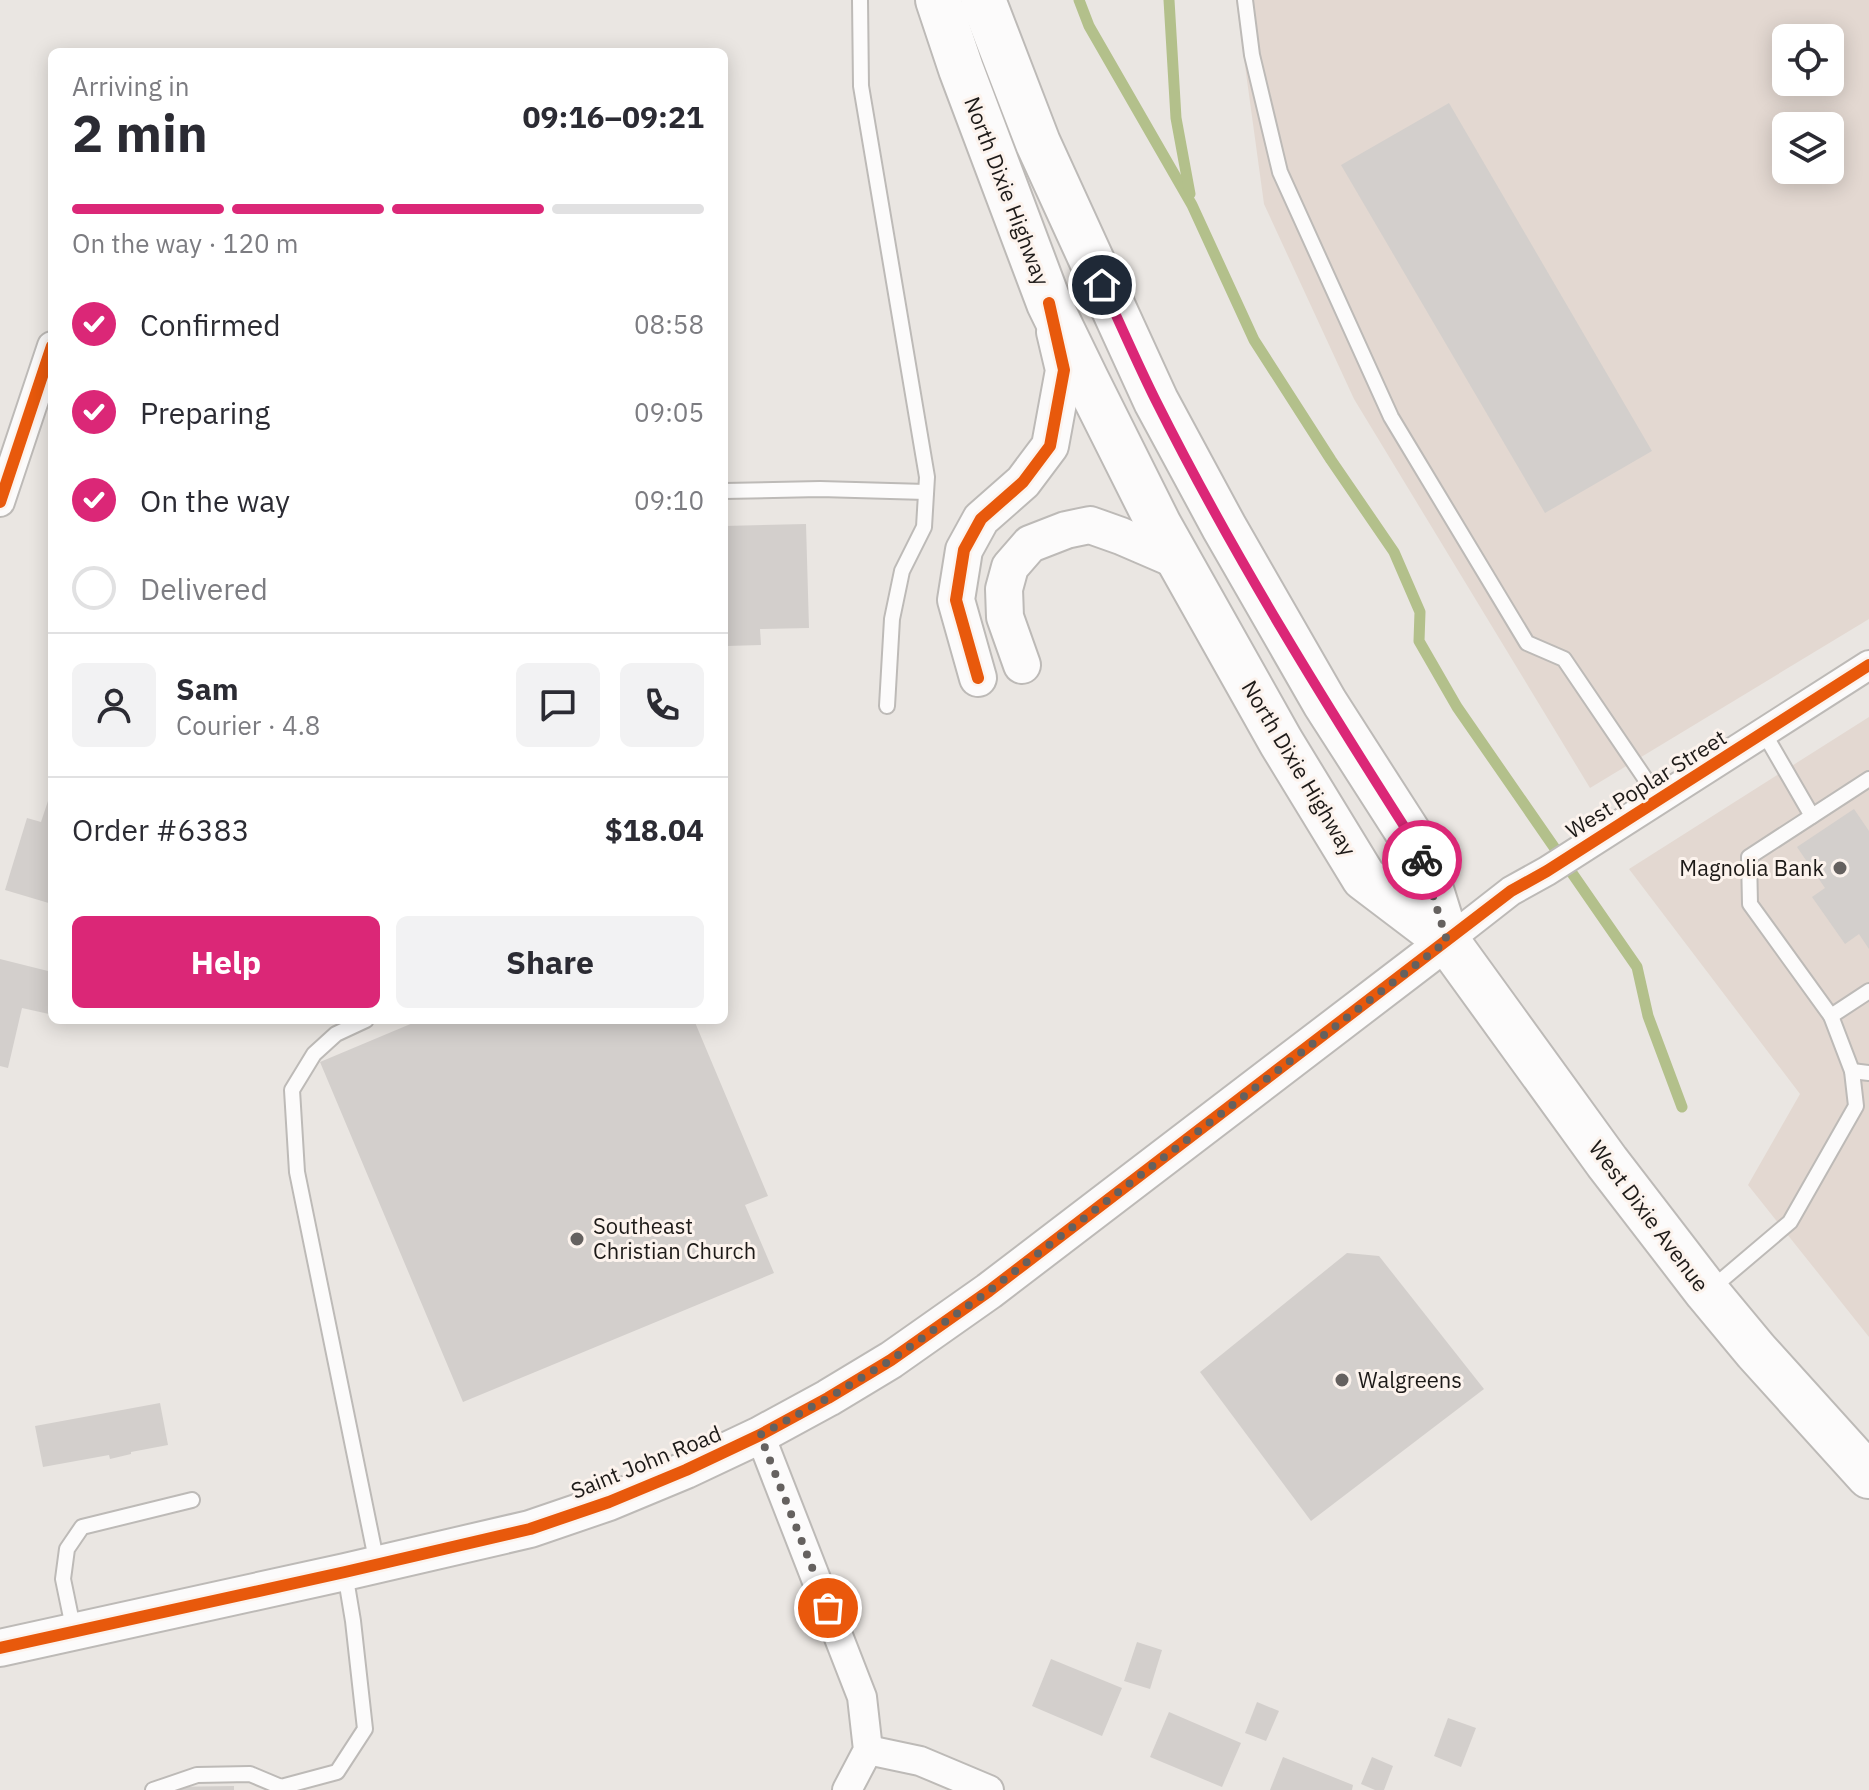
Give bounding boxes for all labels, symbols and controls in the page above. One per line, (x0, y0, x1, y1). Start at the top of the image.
map controls (1772, 24, 1844, 184)
button: locate (1772, 24, 1844, 96)
text: Arriving in (72, 69, 189, 103)
street label: North Dixie Highway (958, 92, 1057, 289)
text: 09:16–09:21 (523, 97, 704, 136)
text: 2 min (72, 99, 208, 166)
button: layers (1772, 112, 1844, 184)
text: On the way · 120 m (72, 226, 298, 260)
pin (1068, 251, 1136, 319)
icon: home (1080, 263, 1124, 307)
icon: check (72, 302, 116, 346)
text: Confirmed (140, 305, 281, 344)
text: 08:58 (634, 307, 704, 341)
icon: check (72, 390, 116, 434)
text: Preparing (140, 393, 270, 432)
text: 09:05 (634, 395, 704, 429)
icon: check (72, 478, 116, 522)
text: On the way (140, 481, 290, 520)
text: 09:10 (634, 483, 704, 517)
text: Delivered (140, 569, 268, 608)
button: person (72, 663, 156, 747)
button: chat (516, 663, 600, 747)
button: phone (620, 663, 704, 747)
text: Sam (176, 669, 239, 708)
street label: North Dixie Highway (1235, 675, 1363, 861)
text: Courier · 4.8 (176, 708, 320, 742)
street label: West Poplar Street (1560, 722, 1731, 845)
text: Order #6383 (72, 810, 249, 849)
text: $18.04 (605, 810, 704, 849)
courier (1382, 820, 1462, 900)
icon: bike (1400, 838, 1444, 882)
place label: Magnolia Bank (1679, 853, 1824, 882)
marker: Magnolia Bank (1831, 859, 1849, 877)
button: Help (72, 916, 380, 1008)
button: Share (396, 916, 704, 1008)
street label: West Dixie Avenue (1583, 1134, 1716, 1297)
place label: Southeast Christian Church (593, 1211, 756, 1265)
marker: Southeast Christian Church (568, 1230, 586, 1248)
place label: Walgreens (1358, 1365, 1462, 1394)
marker: Walgreens (1333, 1371, 1351, 1389)
street label: Saint John Road (566, 1418, 725, 1505)
pin (794, 1574, 862, 1642)
icon: bag (806, 1586, 850, 1630)

